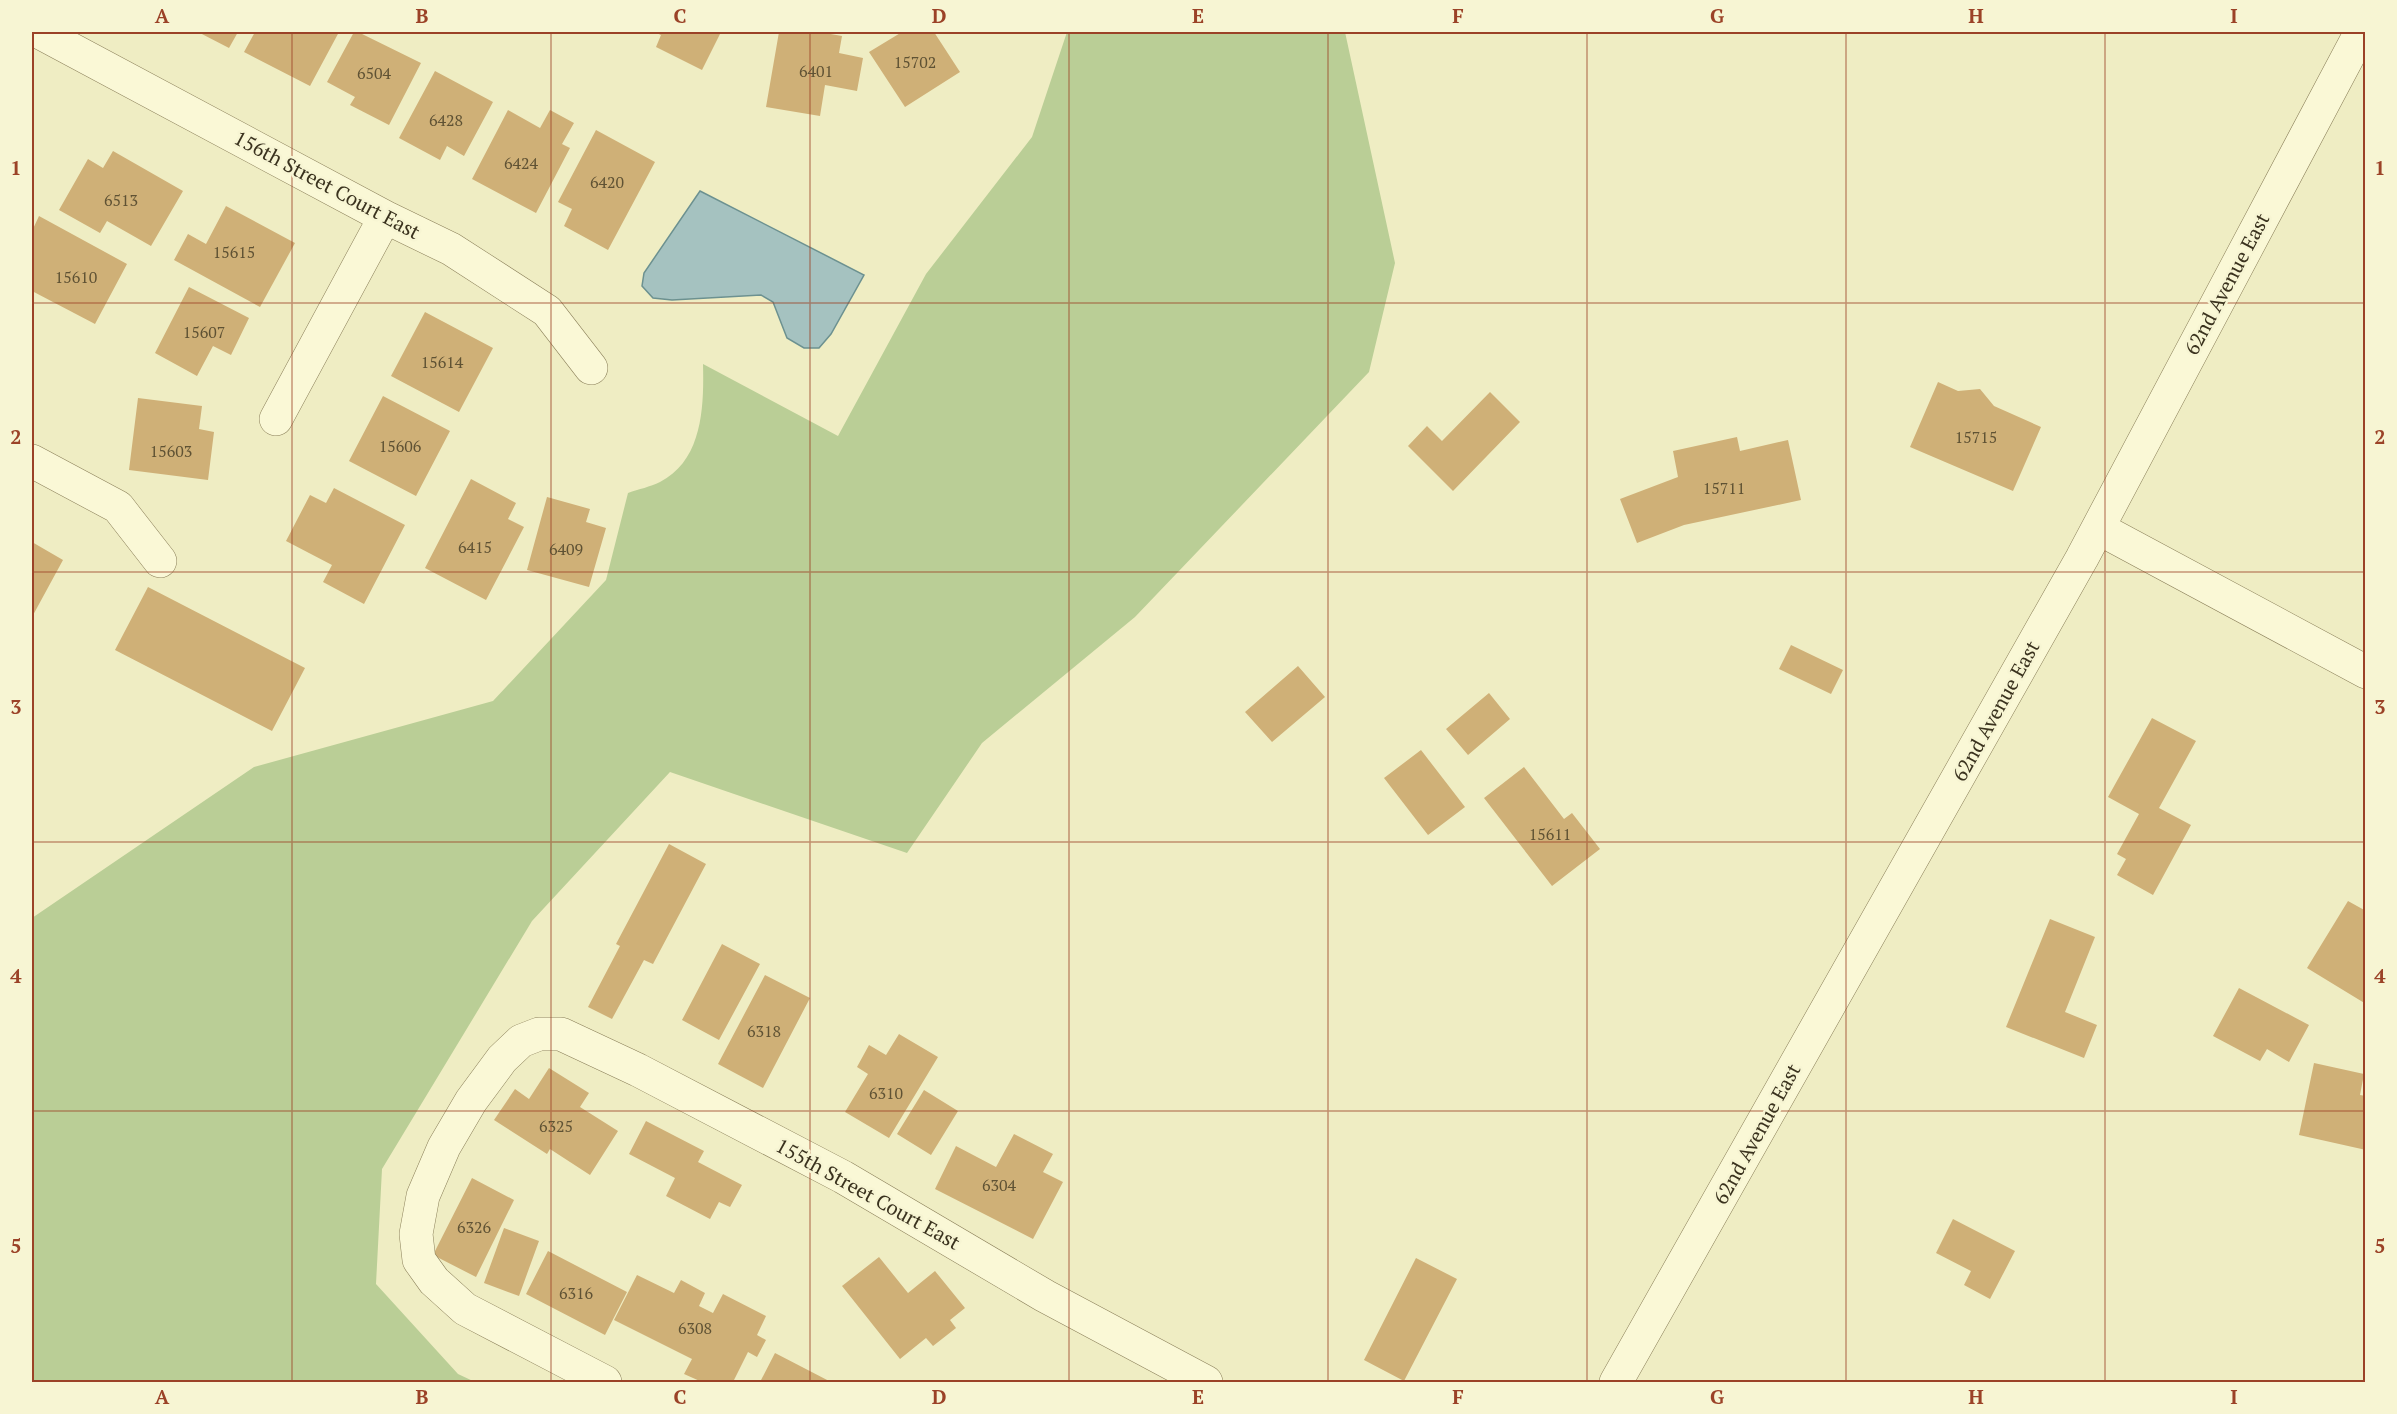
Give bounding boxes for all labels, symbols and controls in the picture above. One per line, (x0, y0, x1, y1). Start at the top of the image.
text: A (155, 2, 170, 29)
text: B (416, 2, 429, 29)
text: C (673, 2, 687, 29)
text: D (932, 2, 946, 29)
text: E (1192, 2, 1204, 29)
text: F (1452, 2, 1464, 29)
text: G (1710, 2, 1724, 29)
text: H (1968, 2, 1984, 29)
text: I (2230, 2, 2238, 29)
house number: 15702 (894, 51, 936, 73)
house number: 6401 (799, 60, 833, 82)
house number: 6504 (357, 62, 392, 84)
house number: 6428 (429, 109, 463, 131)
street label: 156th Street Court East (230, 124, 425, 245)
house number: 6424 (504, 152, 539, 174)
text: 1 (10, 154, 22, 181)
text: 1 (2374, 154, 2386, 181)
house number: 6420 (590, 171, 624, 193)
house number: 6513 (104, 189, 138, 211)
street label: 62nd Avenue East (2178, 208, 2276, 359)
house number: 15615 (213, 241, 255, 263)
house number: 15610 (55, 266, 97, 288)
house number: 15607 (183, 321, 225, 343)
house number: 15614 (421, 351, 464, 373)
text: 2 (10, 423, 22, 450)
text: 2 (2374, 423, 2386, 450)
house number: 15715 (1955, 426, 1997, 448)
house number: 15606 (379, 435, 422, 457)
house number: 15603 (150, 440, 192, 462)
house number: 15711 (1703, 477, 1745, 499)
house number: 6415 (458, 536, 492, 558)
house number: 6409 (549, 538, 583, 560)
street label: 62nd Avenue East (1946, 635, 2046, 786)
text: 3 (10, 693, 22, 720)
text: 3 (2374, 693, 2386, 720)
house number: 15611 (1529, 823, 1571, 845)
text: 4 (10, 962, 22, 989)
text: 4 (2374, 962, 2386, 989)
house number: 6318 (747, 1020, 781, 1042)
street label: 62nd Avenue East (1707, 1058, 1807, 1209)
house number: 6310 (869, 1082, 903, 1104)
house number: 6325 (539, 1115, 573, 1137)
street label: 155th Street Court East (771, 1132, 966, 1256)
house number: 6304 (982, 1174, 1017, 1196)
house number: 6326 (457, 1216, 492, 1238)
text: 5 (10, 1232, 22, 1259)
text: 5 (2374, 1232, 2386, 1259)
house number: 6316 (559, 1282, 594, 1304)
house number: 6308 (678, 1317, 712, 1339)
text: A (155, 1383, 170, 1410)
text: B (416, 1383, 429, 1410)
text: C (673, 1383, 687, 1410)
text: D (932, 1383, 946, 1410)
text: E (1192, 1383, 1204, 1410)
text: F (1452, 1383, 1464, 1410)
text: G (1710, 1383, 1724, 1410)
text: H (1968, 1383, 1984, 1410)
text: I (2230, 1383, 2238, 1410)

